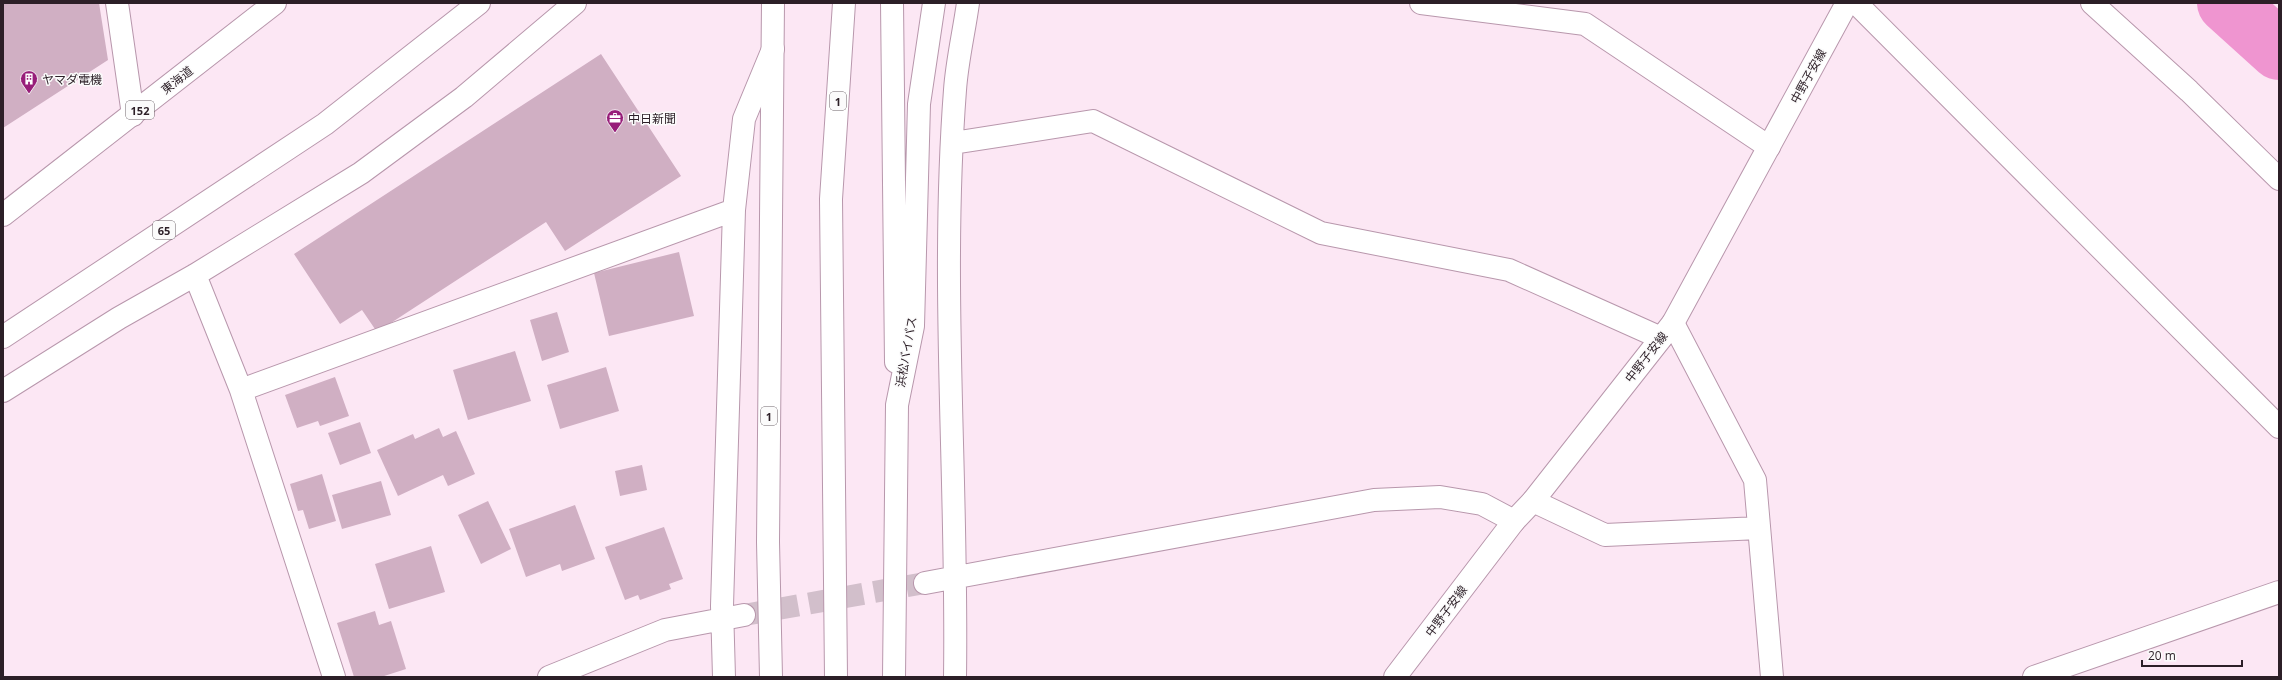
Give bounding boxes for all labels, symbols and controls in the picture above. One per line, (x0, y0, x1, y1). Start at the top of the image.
street label: 中野子安線 (1786, 46, 1830, 106)
street label: 東海道 (158, 62, 196, 98)
building icon: ヤマダ電機 (19, 69, 39, 94)
place label: ヤマダ電機 (42, 71, 102, 88)
road number: 1 (830, 92, 846, 110)
road number: 152 (126, 101, 154, 119)
office icon: 中日新聞 (605, 108, 625, 133)
place label: 中日新聞 (628, 110, 676, 127)
road number: 65 (153, 221, 175, 239)
street label: 浜松バイパス (891, 315, 921, 389)
street label: 中野子安線 (1621, 328, 1671, 386)
road number: 1 (761, 407, 777, 425)
street label: 中野子安線 (1421, 582, 1471, 640)
scale bar (2142, 642, 2242, 668)
text: 20 m (2148, 647, 2176, 664)

